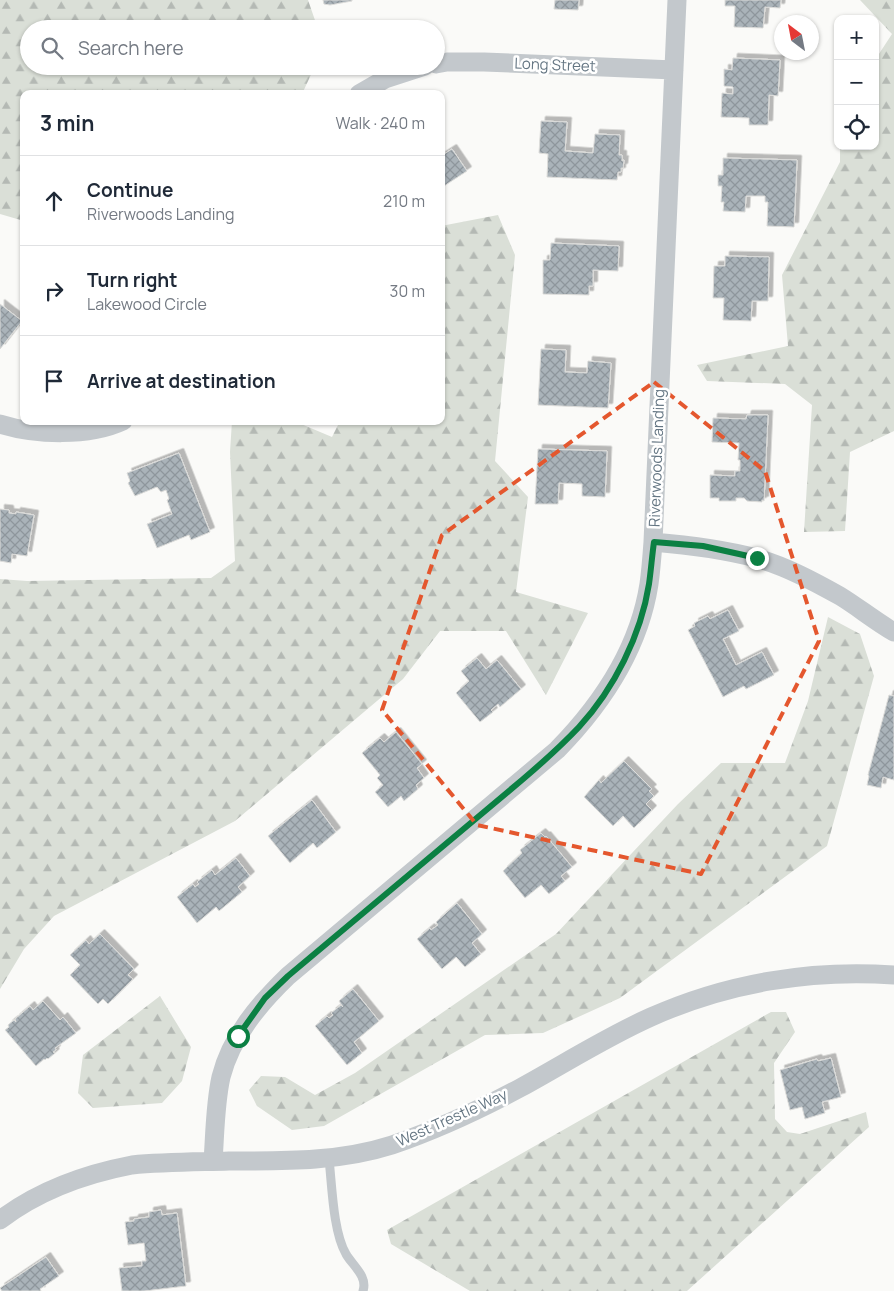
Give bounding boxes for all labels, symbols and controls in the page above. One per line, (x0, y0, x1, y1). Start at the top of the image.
north arrow (774, 15, 819, 60)
map controls (834, 15, 879, 150)
button: + (834, 15, 879, 60)
search box (20, 20, 445, 75)
icon: search (38, 34, 66, 62)
text: Search here (78, 35, 184, 61)
street label: Long Street (514, 53, 596, 76)
button: − (834, 60, 879, 105)
button: locate (834, 105, 879, 150)
text: 3 min (40, 109, 94, 137)
text: Walk · 240 m (335, 112, 425, 134)
text: Continue (87, 177, 173, 203)
icon: ahead (40, 187, 68, 215)
text: 210 m (383, 190, 425, 212)
text: Riverwoods Landing (87, 203, 234, 225)
text: Turn right (87, 267, 177, 293)
icon: right (40, 277, 68, 305)
text: 30 m (390, 280, 425, 302)
text: Lakewood Circle (87, 293, 207, 315)
icon: arrive (40, 367, 68, 395)
text: Arrive at destination (87, 368, 276, 394)
street label: Riverwoods Landing (644, 389, 669, 527)
route end (746, 547, 769, 570)
route start (227, 1025, 250, 1048)
street label: West Trestle Way (393, 1084, 511, 1151)

